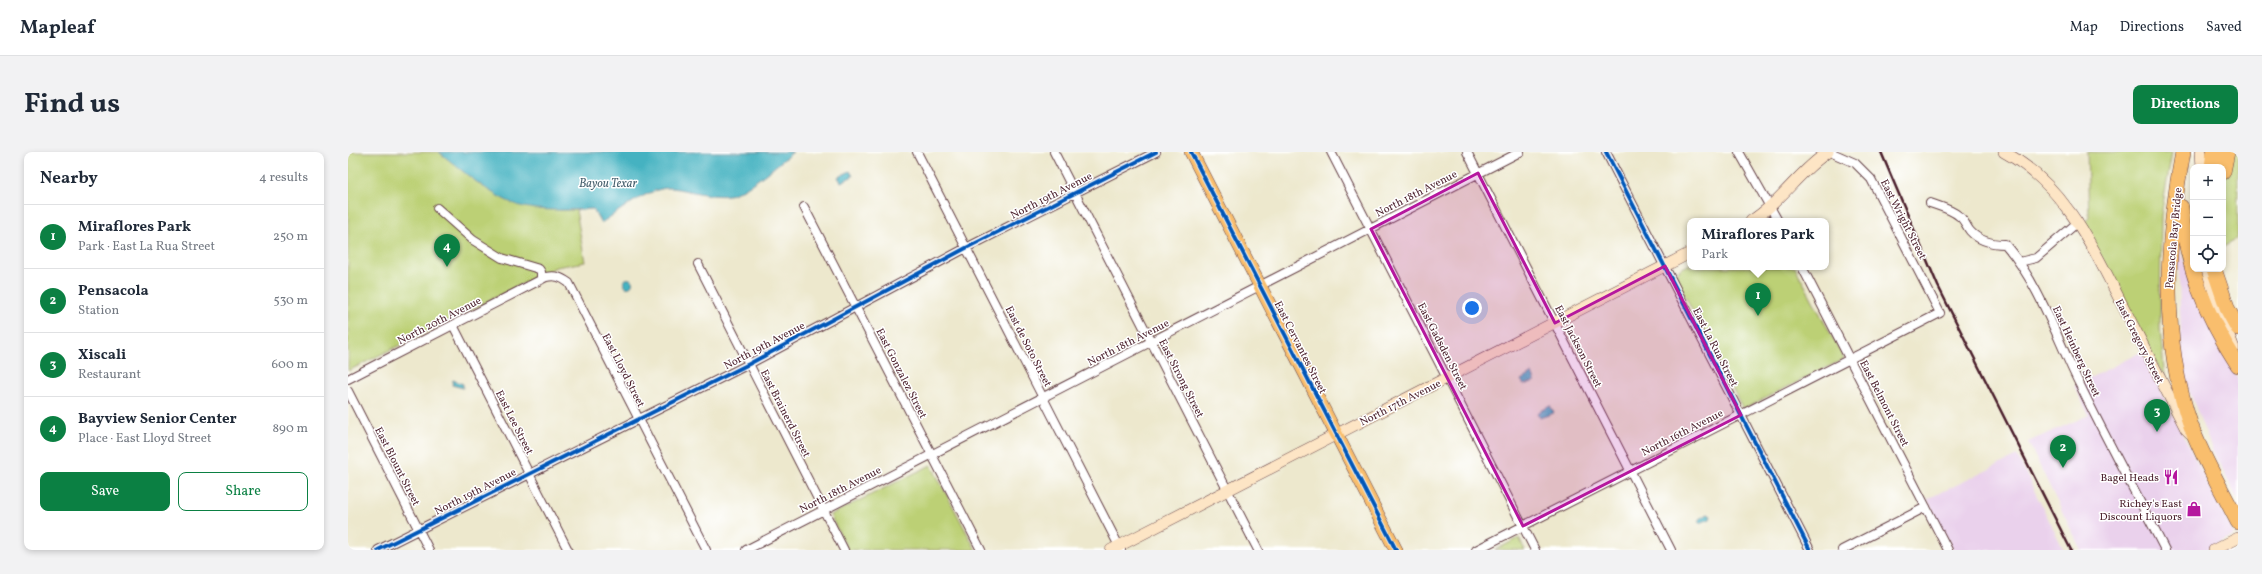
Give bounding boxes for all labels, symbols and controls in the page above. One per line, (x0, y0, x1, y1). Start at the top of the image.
text: Mapleaf (20, 15, 95, 41)
text: Map (2070, 18, 2098, 37)
text: Directions (2120, 18, 2184, 37)
text: Saved (2206, 18, 2242, 37)
text: Find us (24, 85, 120, 124)
button: Directions (2133, 85, 2238, 124)
map controls (2190, 164, 2226, 272)
button: + (2190, 164, 2226, 200)
text: Nearby (40, 167, 98, 190)
street label: North 18th Avenue (1373, 167, 1460, 221)
text: 4 results (259, 169, 308, 187)
street label: North 19th Avenue (1008, 169, 1095, 223)
water label: Bayou Texar (579, 176, 637, 192)
street label: East Wright Street (1876, 177, 1929, 262)
street label: Pensacola Bay Bridge (2163, 187, 2186, 289)
button: − (2190, 200, 2226, 236)
text: Miraflores Park (78, 217, 191, 238)
popup (1687, 218, 1829, 270)
text: Miraflores Park (1701, 225, 1815, 246)
text: 1 (50, 228, 56, 246)
text: 250 m (273, 228, 308, 246)
pin: 4 (434, 234, 460, 267)
button: locate (2190, 236, 2226, 272)
text: Park · East La Rua Street (78, 238, 215, 256)
text: Park (1701, 246, 1728, 264)
text: Pensacola (78, 281, 149, 302)
pin: 1 (1745, 283, 1771, 316)
text: 2 (50, 292, 56, 310)
text: 530 m (273, 292, 308, 310)
street label: North 20th Avenue (395, 294, 484, 349)
street label: East Gregory Street (2111, 297, 2167, 387)
your location (1462, 298, 1482, 318)
street label: East Cervantes Street (1270, 299, 1330, 397)
street label: East Gadsden Street (1413, 300, 1470, 393)
text: Station (78, 302, 119, 320)
street label: East Jackson Street (1550, 303, 1605, 391)
street label: East de Soto Street (1001, 304, 1055, 390)
street label: East Heinberg Street (2048, 304, 2103, 400)
street label: East La Rua Street (1688, 306, 1741, 390)
street label: North 18th Avenue (1085, 316, 1172, 370)
street label: North 19th Avenue (722, 319, 808, 374)
street label: East Gonzalez Street (871, 326, 930, 421)
street label: East Lloyd Street (598, 331, 648, 410)
street label: East Strong Street (1154, 337, 1207, 421)
text: Xiscali (78, 345, 126, 366)
text: 3 (50, 356, 56, 374)
text: 600 m (271, 356, 308, 374)
street label: East Belmont Street (1855, 358, 1912, 450)
text: Restaurant (78, 366, 141, 384)
street label: East Brainerd Street (756, 367, 813, 460)
street label: North 17th Avenue (1357, 376, 1444, 430)
street label: East Lee Street (491, 388, 536, 458)
pin: 3 (2144, 399, 2170, 432)
street label: North 16th Avenue (1639, 406, 1726, 460)
text: Bayview Senior Center (78, 409, 237, 430)
text: 4 (49, 420, 57, 438)
text: 890 m (272, 420, 308, 438)
street label: East Blount Street (370, 425, 423, 509)
text: Place · East Lloyd Street (78, 430, 212, 448)
pin: 2 (2050, 435, 2076, 468)
street label: North 18th Avenue (797, 463, 884, 517)
street label: North 19th Avenue (432, 465, 519, 519)
restaurant icon: Bagel Heads (2162, 468, 2180, 486)
place label: Bagel Heads (2100, 471, 2159, 486)
button: Save (40, 472, 170, 511)
button: Share (178, 472, 308, 511)
place label: Richey's East Discount Liquors (2100, 497, 2182, 525)
shop icon: Richey's East Discount Liquors (2185, 500, 2203, 518)

